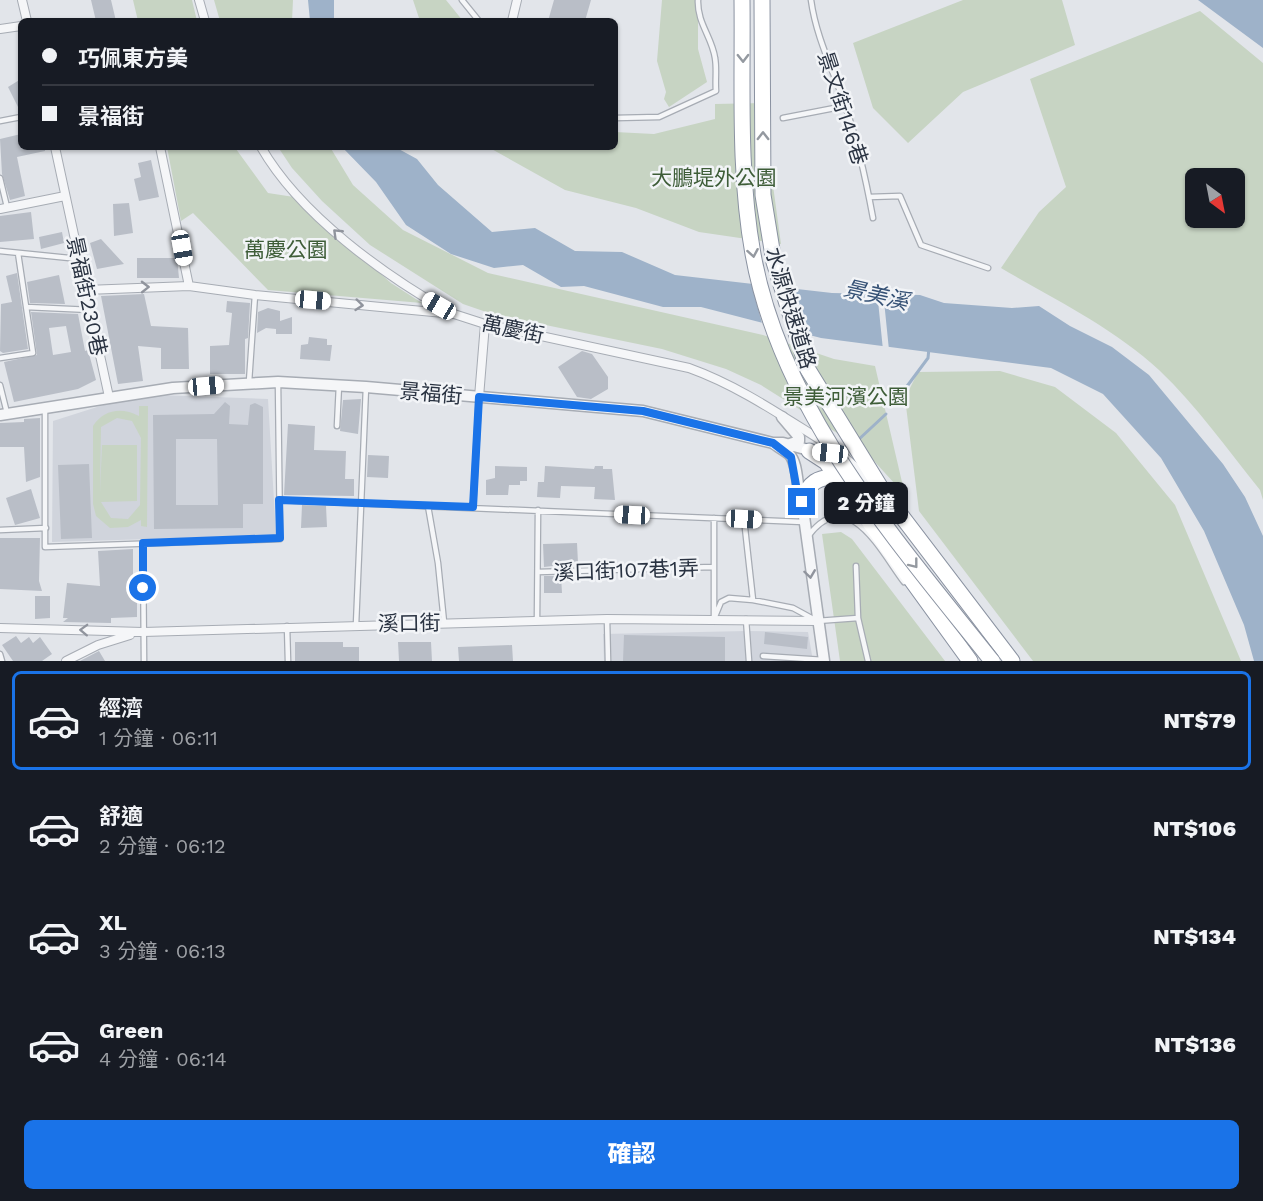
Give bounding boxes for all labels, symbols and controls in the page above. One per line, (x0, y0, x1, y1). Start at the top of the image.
text: 巧佩東方美 (78, 46, 188, 71)
street label: 景文街146巷 (813, 48, 873, 168)
one-way arrow (737, 54, 749, 63)
text: 景福街 (78, 104, 144, 129)
one-way arrow (757, 132, 769, 141)
park label: 大鵬堤外公園 (651, 165, 777, 190)
north arrow (1185, 168, 1245, 228)
map controls (1185, 168, 1245, 228)
car (170, 229, 194, 267)
one-way arrow (334, 229, 344, 240)
street label: 景福街230巷 (62, 234, 112, 358)
park label: 萬慶公園 (244, 237, 328, 262)
street label: 水源快速道路 (761, 244, 821, 372)
one-way arrow (746, 248, 759, 258)
water label: 景美溪 (841, 275, 914, 315)
one-way arrow (140, 281, 149, 294)
car (294, 289, 332, 311)
car (419, 289, 459, 323)
one-way arrow (355, 298, 364, 311)
street label: 萬慶街 (480, 310, 546, 348)
car (187, 375, 225, 397)
street label: 景福街 (399, 378, 463, 408)
park label: 景美河濱公園 (783, 384, 909, 409)
car (811, 442, 849, 464)
callout: 2 分鐘 (823, 481, 907, 523)
route end (788, 488, 815, 515)
text: 2 分鐘 (837, 491, 895, 515)
car (614, 505, 650, 525)
car (726, 509, 762, 529)
street label: 溪口街107巷1弄 (553, 555, 699, 585)
one-way arrow (906, 558, 917, 569)
one-way arrow (804, 569, 816, 578)
route start (129, 574, 156, 601)
street label: 溪口街 (377, 610, 441, 636)
one-way arrow (80, 624, 89, 637)
icon: car (27, 694, 81, 748)
text: 經濟 (99, 696, 143, 721)
text: NT$79 (1163, 708, 1236, 733)
text: 1 分鐘 · 06:11 (99, 726, 218, 750)
icon: car (27, 802, 81, 856)
text: 舒適 (99, 804, 143, 829)
text: NT$106 (1153, 816, 1236, 841)
text: 2 分鐘 · 06:12 (99, 834, 226, 858)
icon: car (27, 910, 81, 964)
text: XL (99, 910, 127, 935)
text: NT$134 (1153, 924, 1236, 949)
text: 3 分鐘 · 06:13 (99, 939, 226, 963)
icon: car (27, 1018, 81, 1072)
text: Green (99, 1018, 163, 1043)
text: NT$136 (1154, 1032, 1236, 1057)
text: 4 分鐘 · 06:14 (99, 1047, 227, 1071)
button: 確認 (24, 1120, 1239, 1189)

